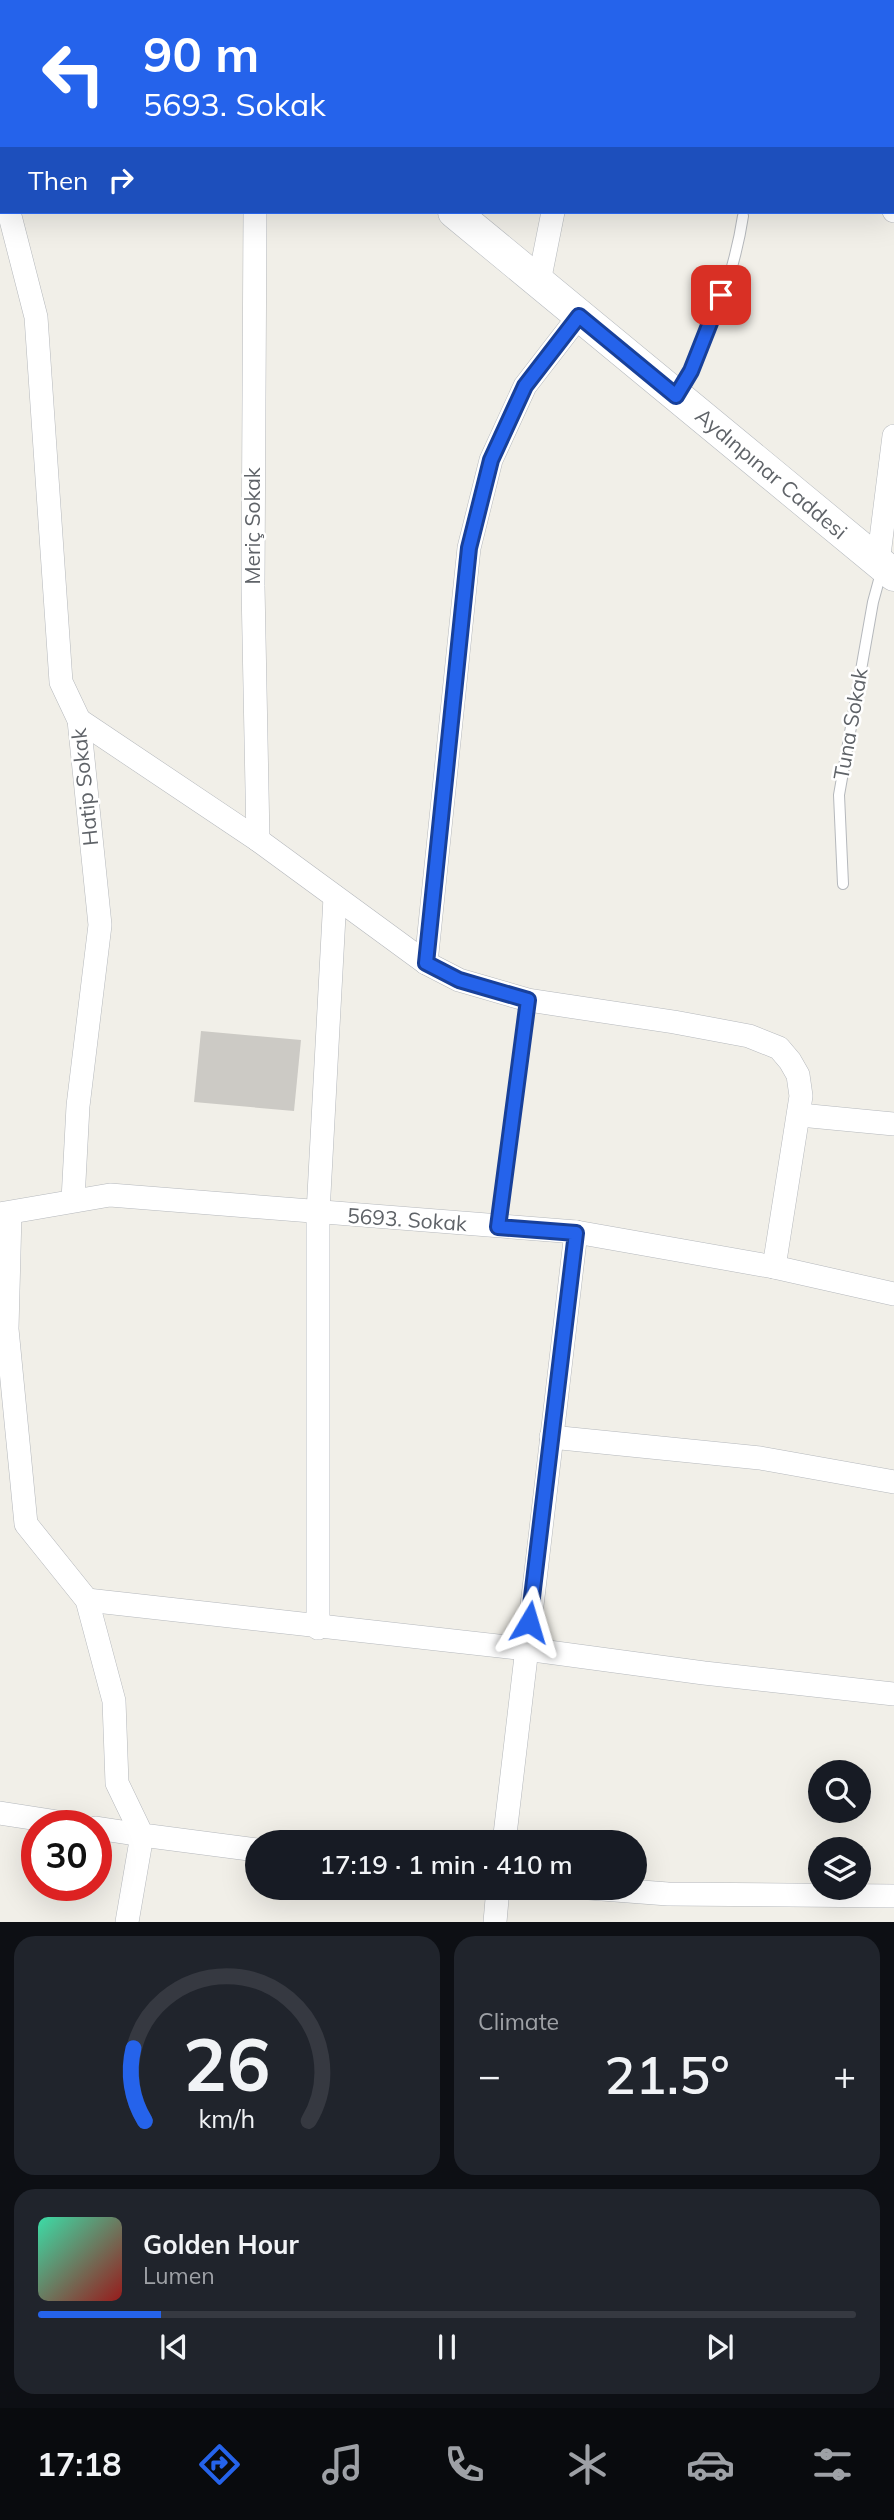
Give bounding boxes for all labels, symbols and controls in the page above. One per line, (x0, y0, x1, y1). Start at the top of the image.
text: 90 m (143, 23, 259, 84)
icon: left (28, 28, 119, 119)
text: 5693. Sokak (143, 84, 326, 124)
icon: right (102, 161, 140, 199)
text: Then (28, 164, 88, 197)
pin (691, 265, 751, 325)
icon: arrive (702, 276, 740, 314)
street label: Aydınpınar Caddesi (690, 402, 853, 544)
street label: Meriç Sokak (239, 467, 265, 585)
street label: Tuna Sokak (827, 666, 873, 782)
street label: Hatip Sokak (65, 727, 103, 847)
street label: 5693. Sokak (346, 1202, 468, 1236)
position arrow (492, 1585, 566, 1659)
map controls (808, 1760, 871, 1900)
button: search (808, 1760, 871, 1823)
speed limit sign: 30 (21, 1810, 112, 1901)
button: layers (808, 1837, 871, 1900)
text: 17:19 · 1 min · 410 m (319, 1848, 573, 1881)
text: Climate (478, 2007, 559, 2036)
text: 26 (183, 2019, 271, 2110)
text: 21.5° (604, 2042, 730, 2107)
text: − (478, 2051, 501, 2099)
text: + (833, 2051, 856, 2099)
text: km/h (199, 2103, 255, 2134)
text: Golden Hour (143, 2228, 299, 2261)
text: Lumen (143, 2261, 215, 2290)
icon: previous (155, 2328, 193, 2366)
icon: pause (428, 2328, 466, 2366)
icon: next (701, 2328, 739, 2366)
icon: directions (195, 2440, 244, 2489)
icon: music (318, 2440, 367, 2489)
icon: phone (440, 2440, 489, 2489)
icon: climate (563, 2440, 612, 2489)
icon: car (686, 2440, 735, 2489)
icon: filters (808, 2440, 857, 2489)
text: 17:18 (37, 2444, 122, 2484)

